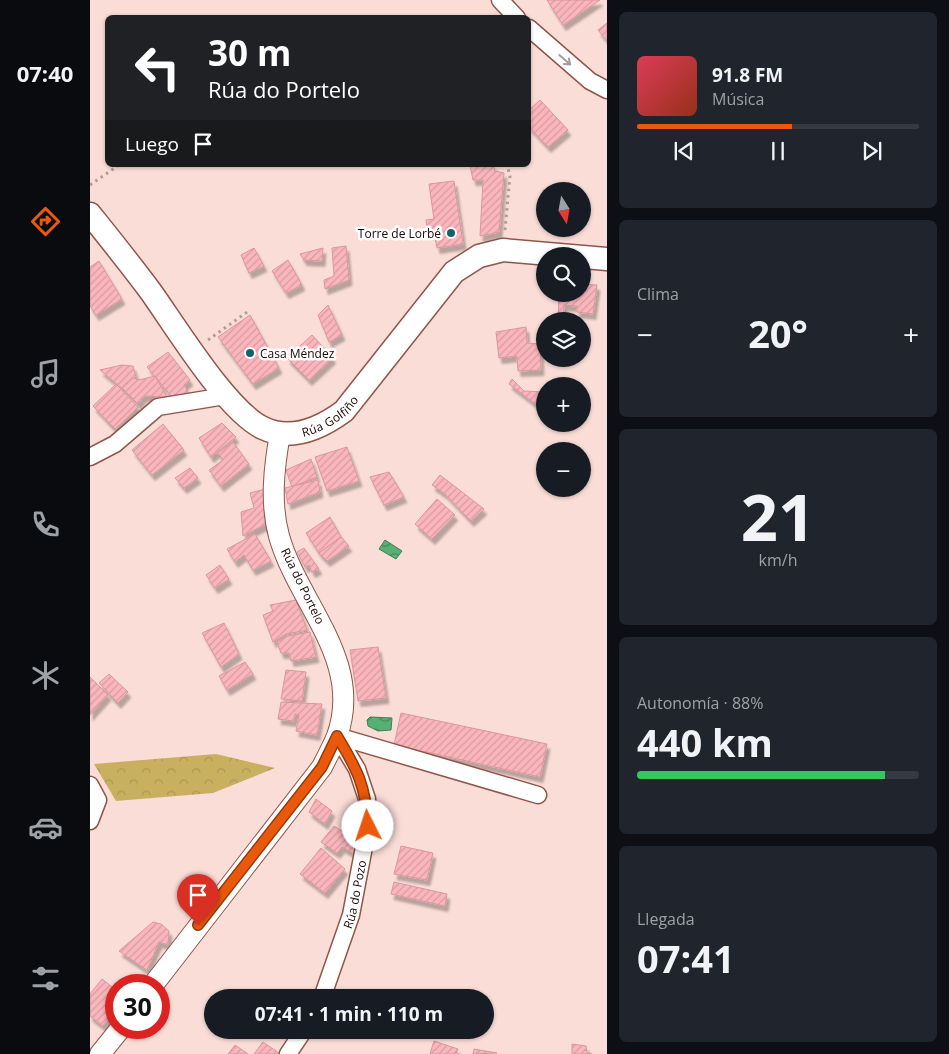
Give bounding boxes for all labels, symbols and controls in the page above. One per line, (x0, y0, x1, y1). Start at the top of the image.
text: 30 m (208, 29, 291, 76)
icon: left (125, 35, 190, 100)
one-way arrow (559, 54, 572, 66)
text: 07:40 (17, 58, 73, 88)
text: 91.8 FM (712, 62, 783, 88)
text: Rúa do Portelo (208, 74, 360, 104)
text: Música (712, 88, 764, 110)
icon: arrive (189, 130, 217, 158)
text: Luego (125, 131, 179, 157)
icon: previous (670, 137, 698, 165)
icon: pause (764, 137, 792, 165)
icon: next (858, 137, 886, 165)
north arrow (536, 182, 591, 238)
map controls (536, 182, 591, 497)
icon: directions (28, 204, 63, 239)
place label: Torre de Lorbé (358, 225, 441, 242)
marker: Torre de Lorbé (445, 227, 457, 239)
button: search (536, 247, 591, 302)
text: Clima (637, 283, 679, 305)
text: 20° (748, 307, 808, 359)
button: layers (536, 312, 591, 367)
text: − (637, 315, 653, 353)
text: + (903, 315, 919, 353)
place label: Casa Méndez (260, 345, 335, 362)
marker: Casa Méndez (244, 347, 256, 359)
icon: music (28, 356, 63, 391)
button: + (536, 377, 591, 432)
street label: Rúa Golfiño (300, 392, 362, 440)
button: − (536, 442, 591, 497)
text: 21 (741, 472, 815, 560)
icon: phone (28, 507, 63, 542)
street label: Rúa do Portelo (277, 545, 329, 627)
text: km/h (759, 549, 797, 571)
icon: climate (28, 658, 63, 693)
text: Autonomía · 88% (637, 692, 763, 714)
text: 440 km (637, 716, 773, 768)
position arrow (341, 799, 393, 851)
icon: car (28, 810, 63, 845)
street label: Rúa do Pozo (338, 859, 370, 931)
pin (177, 874, 219, 925)
icon: arrive (184, 881, 212, 909)
text: Llegada (637, 908, 695, 930)
text: 07:41 (637, 932, 735, 984)
icon: filters (28, 961, 63, 996)
speed limit sign: 30 (105, 974, 170, 1039)
text: 07:41 · 1 min · 110 m (255, 1001, 443, 1027)

